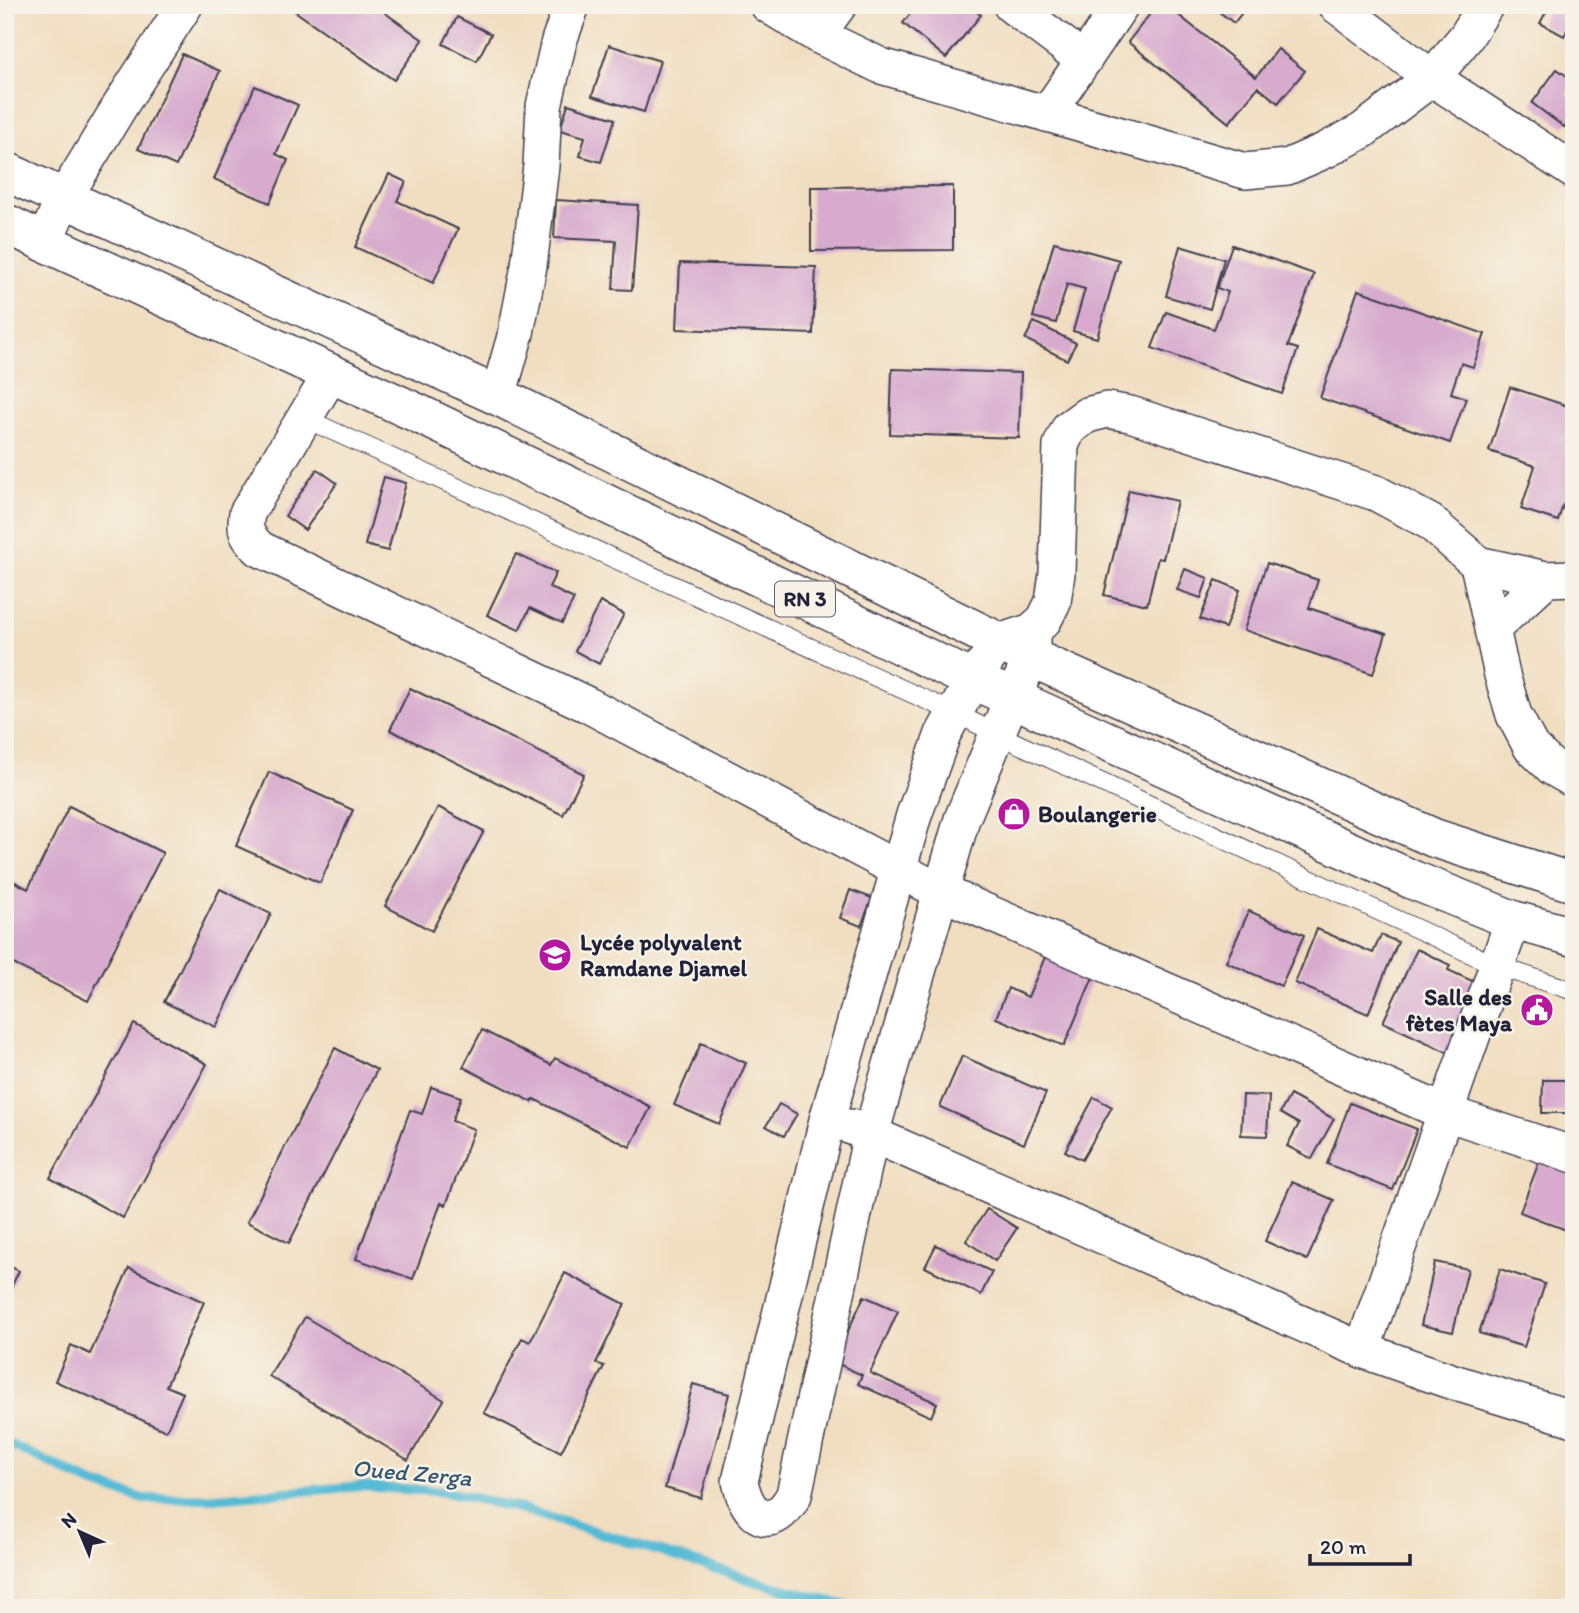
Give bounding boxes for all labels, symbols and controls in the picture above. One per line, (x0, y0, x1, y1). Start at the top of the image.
road number: RN 3 (775, 582, 835, 616)
shop icon: Boulangerie (995, 795, 1033, 833)
place label: Boulangerie (1038, 800, 1157, 828)
place label: Lycée polyvalent Ramdane Djamel (580, 928, 747, 982)
school or university icon: Lycée polyvalent Ramdane Djamel (536, 936, 574, 974)
place label: Salle des fètes Maya (1406, 983, 1513, 1037)
public building icon: Salle des fètes Maya (1518, 991, 1556, 1029)
water label: Oued Zerga (351, 1453, 473, 1492)
north arrow (46, 1498, 116, 1568)
text: N (56, 1507, 81, 1533)
scale bar (1310, 1522, 1409, 1566)
text: 20 m (1320, 1534, 1367, 1559)

